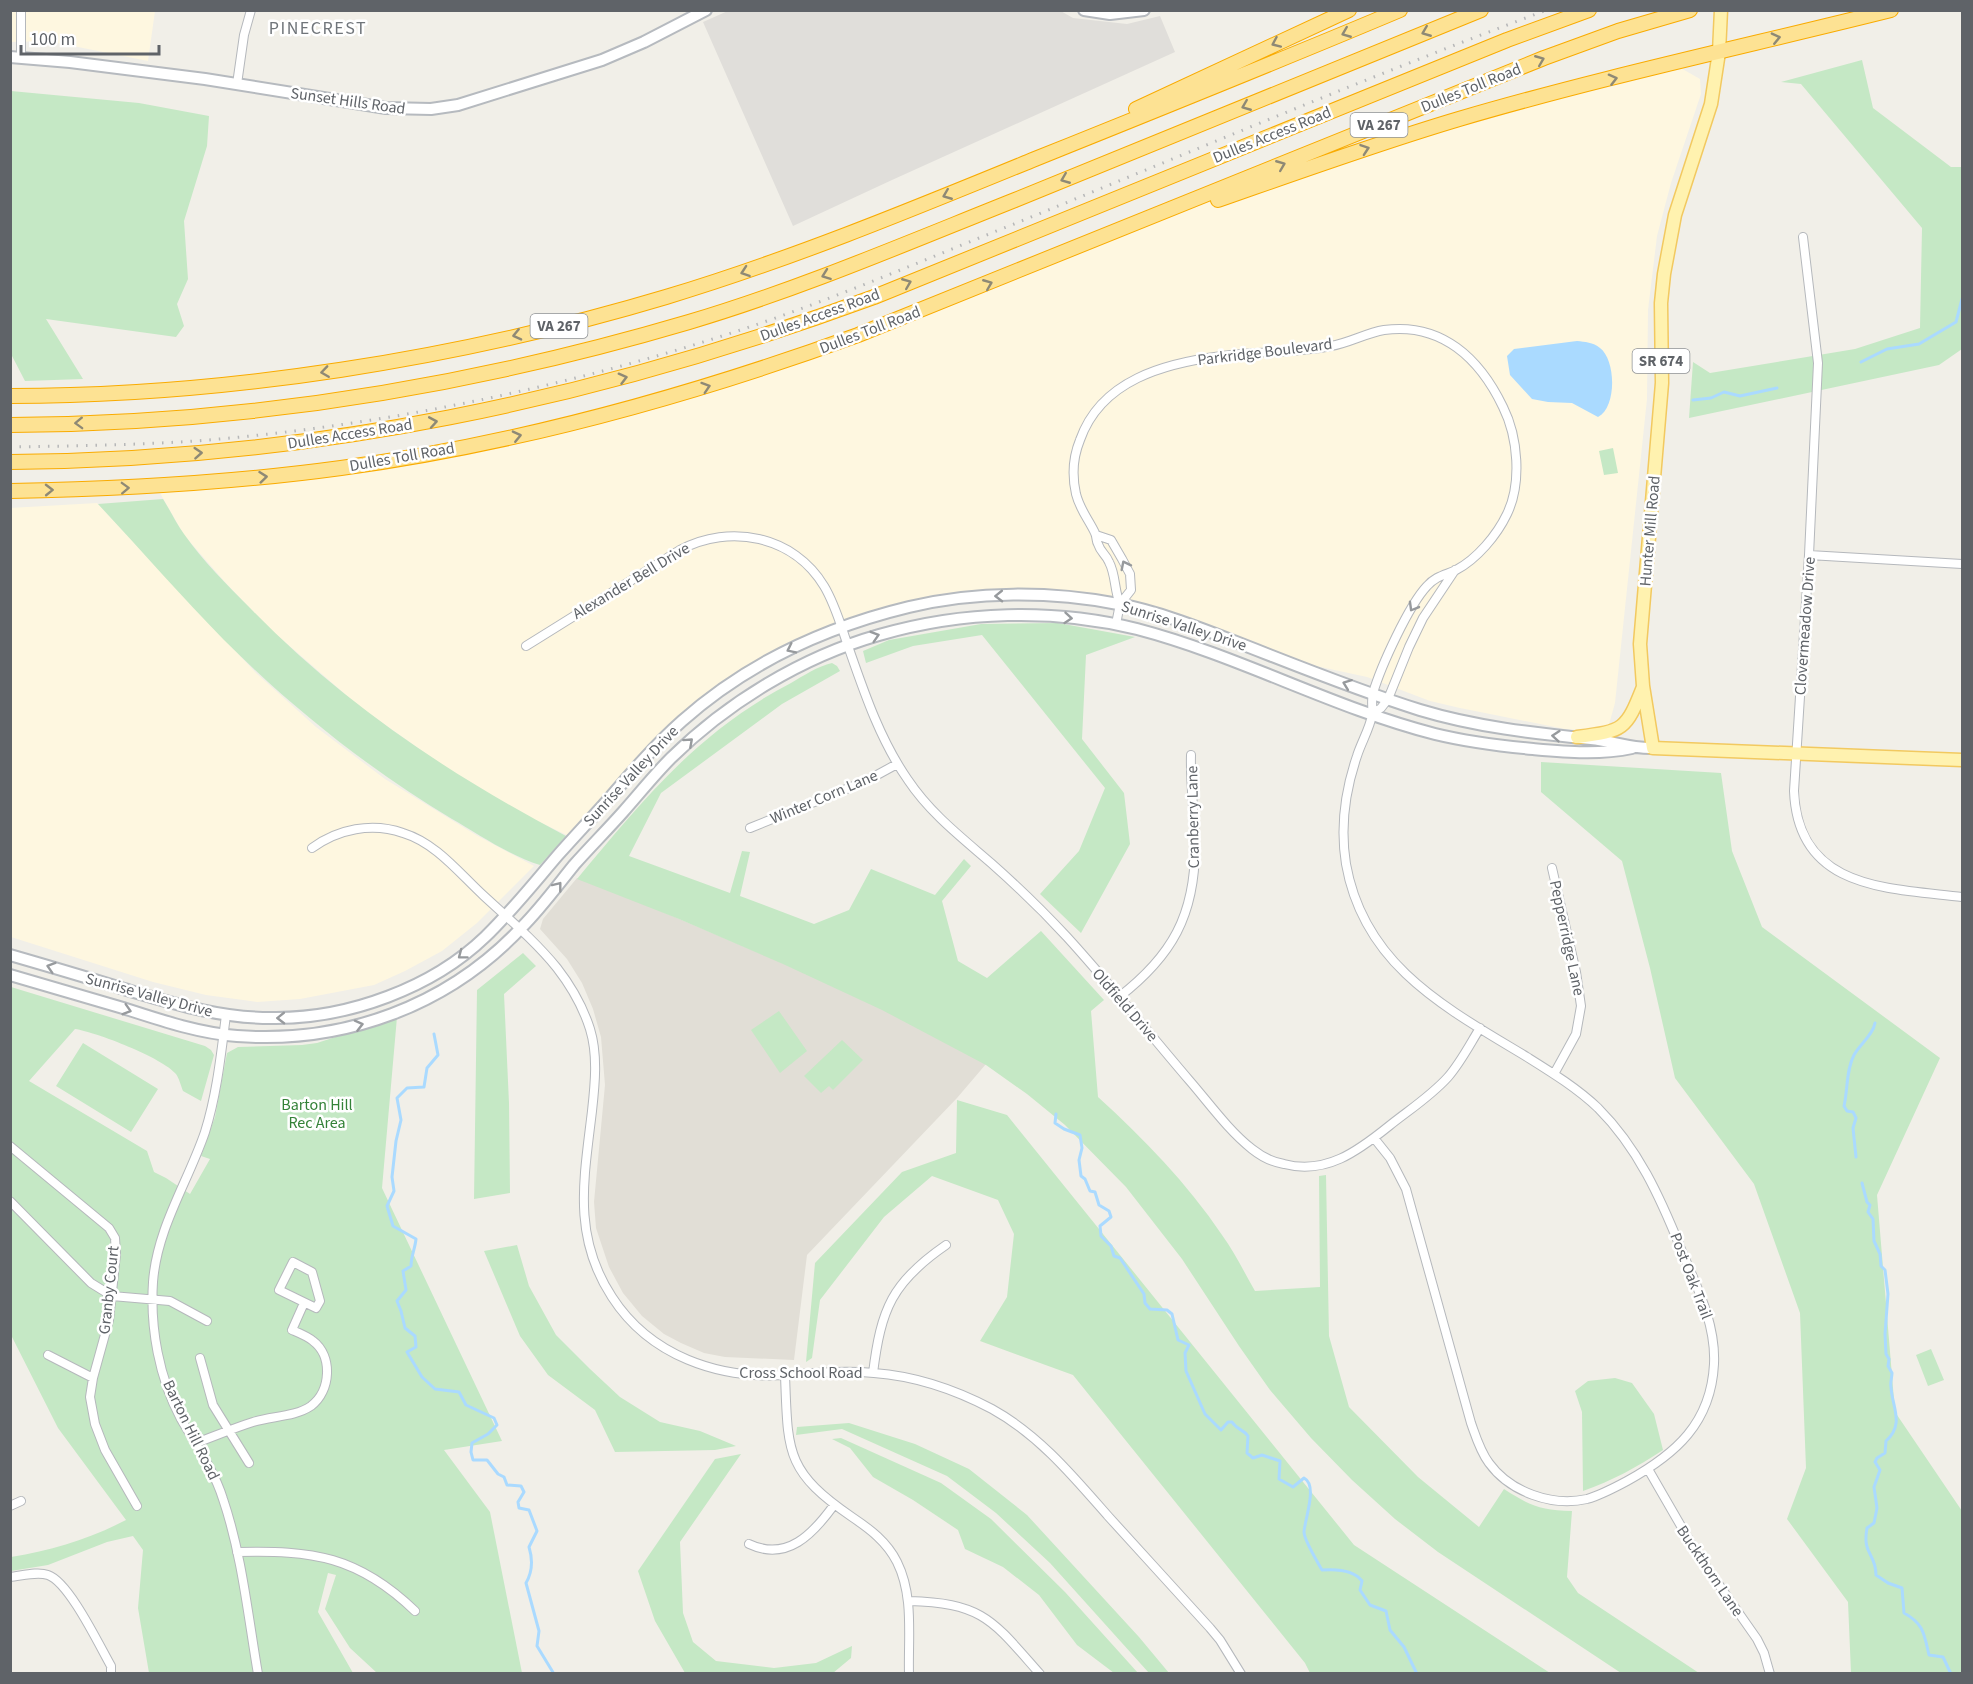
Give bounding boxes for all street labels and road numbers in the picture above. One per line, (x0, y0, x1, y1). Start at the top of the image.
street label: Dulles Toll Road (1418, 58, 1524, 118)
street label: Sunset Hills Road (289, 82, 407, 120)
street label: Dulles Access Road (1209, 101, 1335, 169)
road number: VA 267 (1350, 113, 1408, 137)
street label: Dulles Access Road (757, 283, 883, 347)
street label: Dulles Toll Road (816, 301, 924, 359)
road number: VA 267 (530, 314, 588, 338)
street label: Parkridge Boulevard (1196, 333, 1334, 371)
road number: SR 674 (1632, 349, 1690, 373)
street label: Dulles Access Road (286, 413, 414, 455)
street label: Dulles Toll Road (348, 437, 456, 477)
street label: Hunter Mill Road (1634, 475, 1666, 587)
street label: Alexander Bell Drive (568, 537, 694, 625)
street label: Clovermeadow Drive (1789, 556, 1821, 696)
street label: Sunrise Valley Drive (1118, 595, 1250, 657)
street label: Sunrise Valley Drive (578, 721, 684, 831)
street label: Winter Corn Lane (767, 764, 881, 830)
street label: Cranberry Lane (1181, 765, 1205, 868)
street label: Pepperridge Lane (1544, 878, 1590, 998)
street label: Oldfield Drive (1087, 963, 1163, 1047)
street label: Sunrise Valley Drive (83, 967, 215, 1023)
street label: Post Oak Trail (1664, 1229, 1718, 1323)
street label: Granby Court (93, 1244, 125, 1335)
street label: Cross School Road (739, 1362, 863, 1384)
street label: Barton Hill Road (157, 1376, 225, 1484)
street label: Buckthorn Lane (1671, 1521, 1749, 1621)

